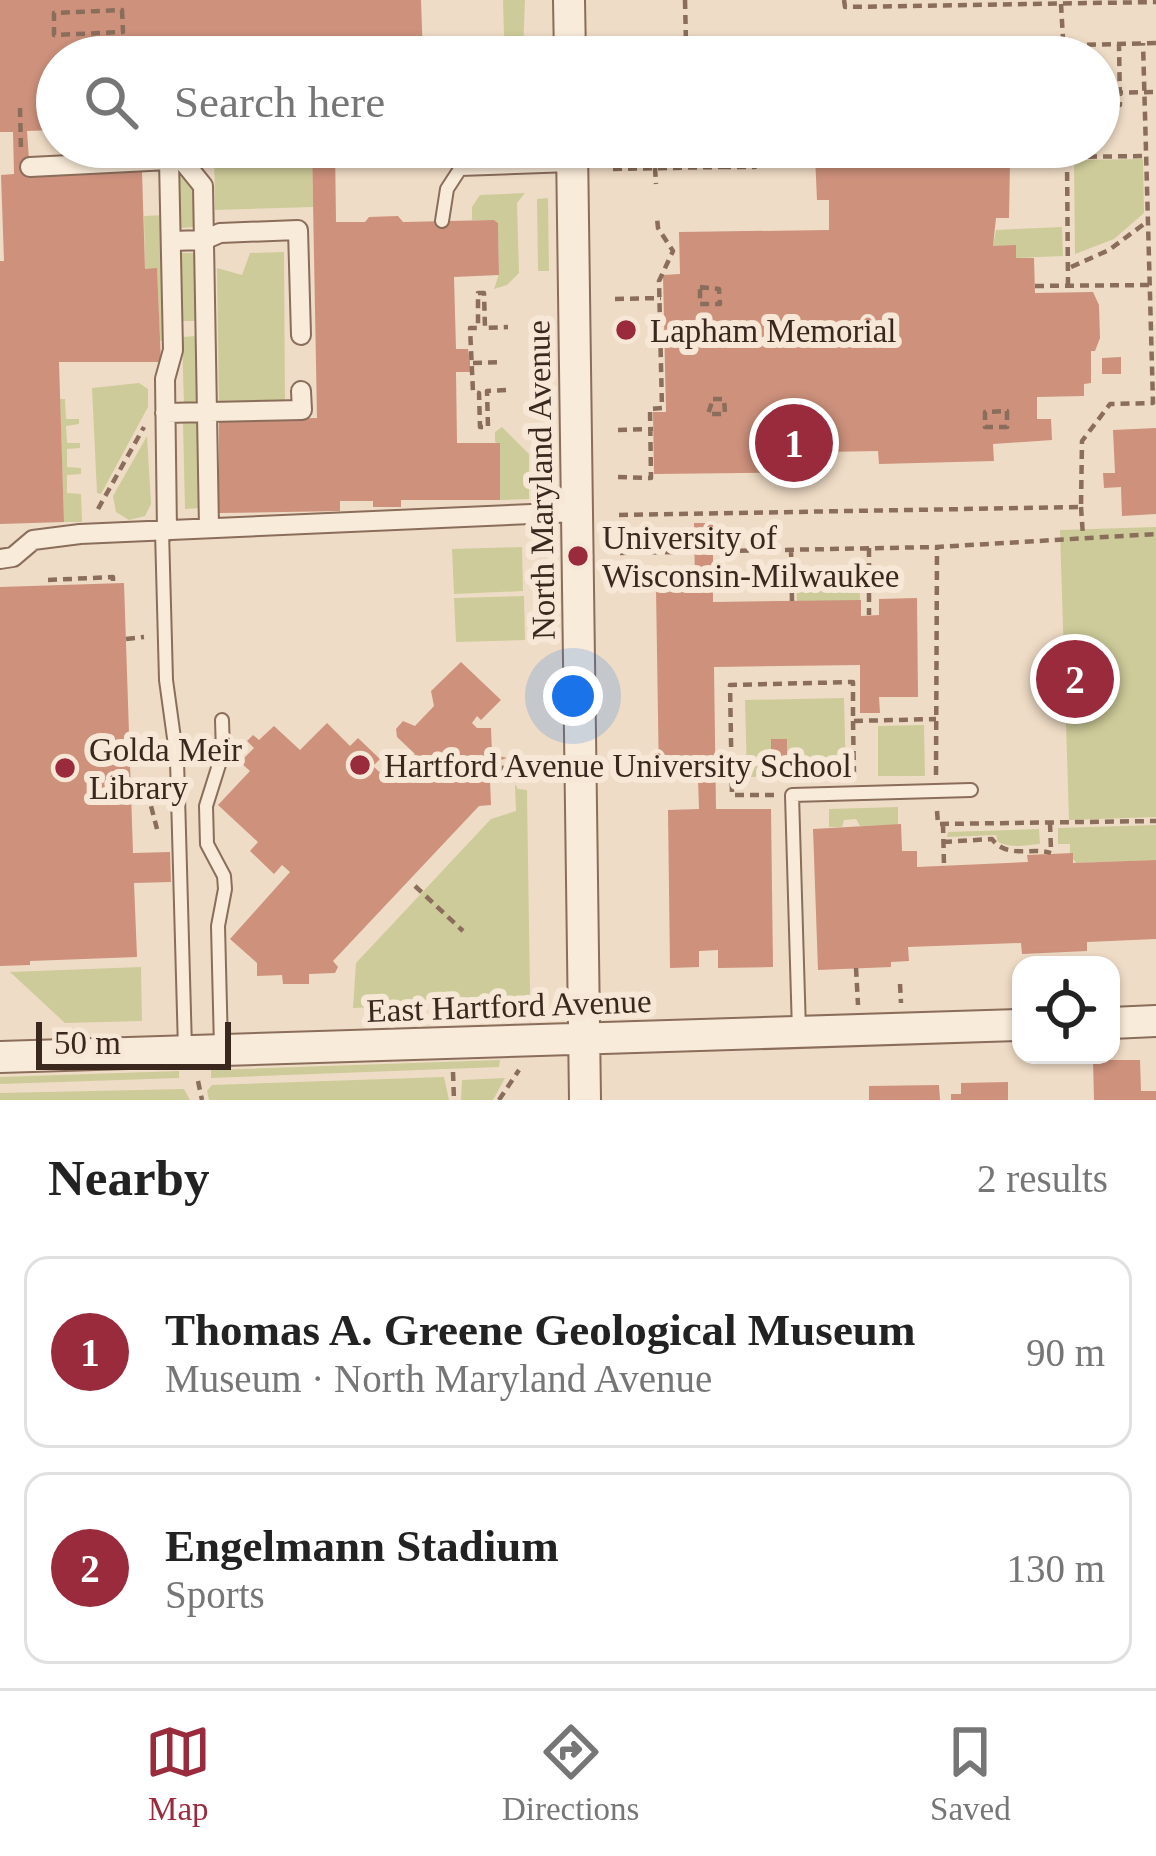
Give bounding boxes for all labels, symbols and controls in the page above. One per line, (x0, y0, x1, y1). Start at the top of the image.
search box (36, 36, 1120, 168)
icon: search (78, 69, 144, 135)
text: Search here (174, 77, 385, 127)
place label: Lapham Memorial (650, 313, 897, 349)
marker: Lapham Memorial (613, 317, 639, 343)
street label: North Maryland Avenue (520, 320, 562, 640)
pin: 1 (755, 398, 833, 488)
place label: University of Wisconsin-Milwaukee (602, 520, 899, 594)
marker: University of Wisconsin-Milwaukee (565, 543, 591, 569)
pin: 2 (1036, 634, 1114, 724)
your location (543, 666, 603, 726)
place label: Golda Meir Library (89, 732, 242, 806)
place label: Hartford Avenue University School (384, 748, 852, 784)
marker: Hartford Avenue University School (347, 752, 373, 778)
marker: Golda Meir Library (52, 755, 78, 781)
map controls (1012, 956, 1120, 1064)
button: locate (1012, 956, 1120, 1064)
street label: East Hartford Avenue (366, 983, 652, 1029)
scale bar (36, 1016, 231, 1069)
text: 50 m (54, 1025, 121, 1061)
text: Nearby (48, 1150, 209, 1206)
text: 2 results (977, 1157, 1108, 1200)
text: Thomas A. Greene Geological Museum (165, 1305, 915, 1355)
text: 1 (80, 1331, 100, 1374)
text: 90 m (1026, 1331, 1105, 1374)
text: Museum · North Maryland Avenue (165, 1357, 712, 1400)
text: Engelmann Stadium (165, 1521, 559, 1571)
text: 2 (80, 1547, 100, 1590)
text: 130 m (1006, 1547, 1105, 1590)
text: Sports (165, 1573, 265, 1616)
tab: Map (145, 1719, 211, 1828)
tab: Directions (502, 1719, 639, 1828)
tab: Saved (930, 1719, 1011, 1828)

